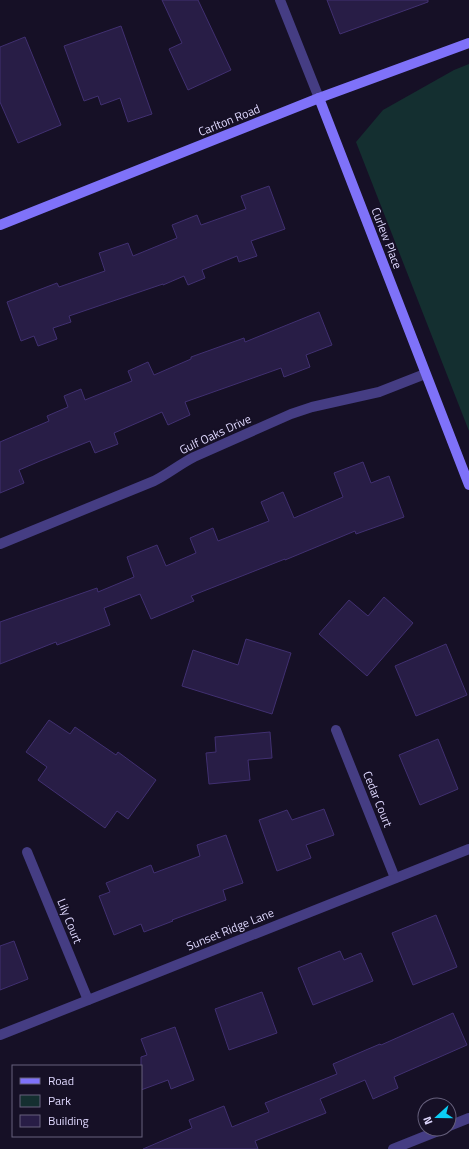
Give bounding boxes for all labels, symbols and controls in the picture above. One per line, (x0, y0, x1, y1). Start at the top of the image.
street label: Carlton Road (195, 99, 263, 141)
street label: Curlew Place (367, 204, 407, 272)
street label: Gulf Oaks Drive (176, 409, 254, 459)
street label: Cedar Court (358, 768, 398, 831)
street label: Lily Court (52, 896, 88, 947)
street label: Sunset Ridge Lane (183, 903, 277, 955)
legend (12, 1065, 142, 1137)
text: Road (48, 1071, 74, 1090)
text: Park (48, 1091, 71, 1110)
north arrow (417, 1097, 457, 1137)
text: Building (48, 1111, 89, 1130)
text: N (419, 1114, 436, 1127)

